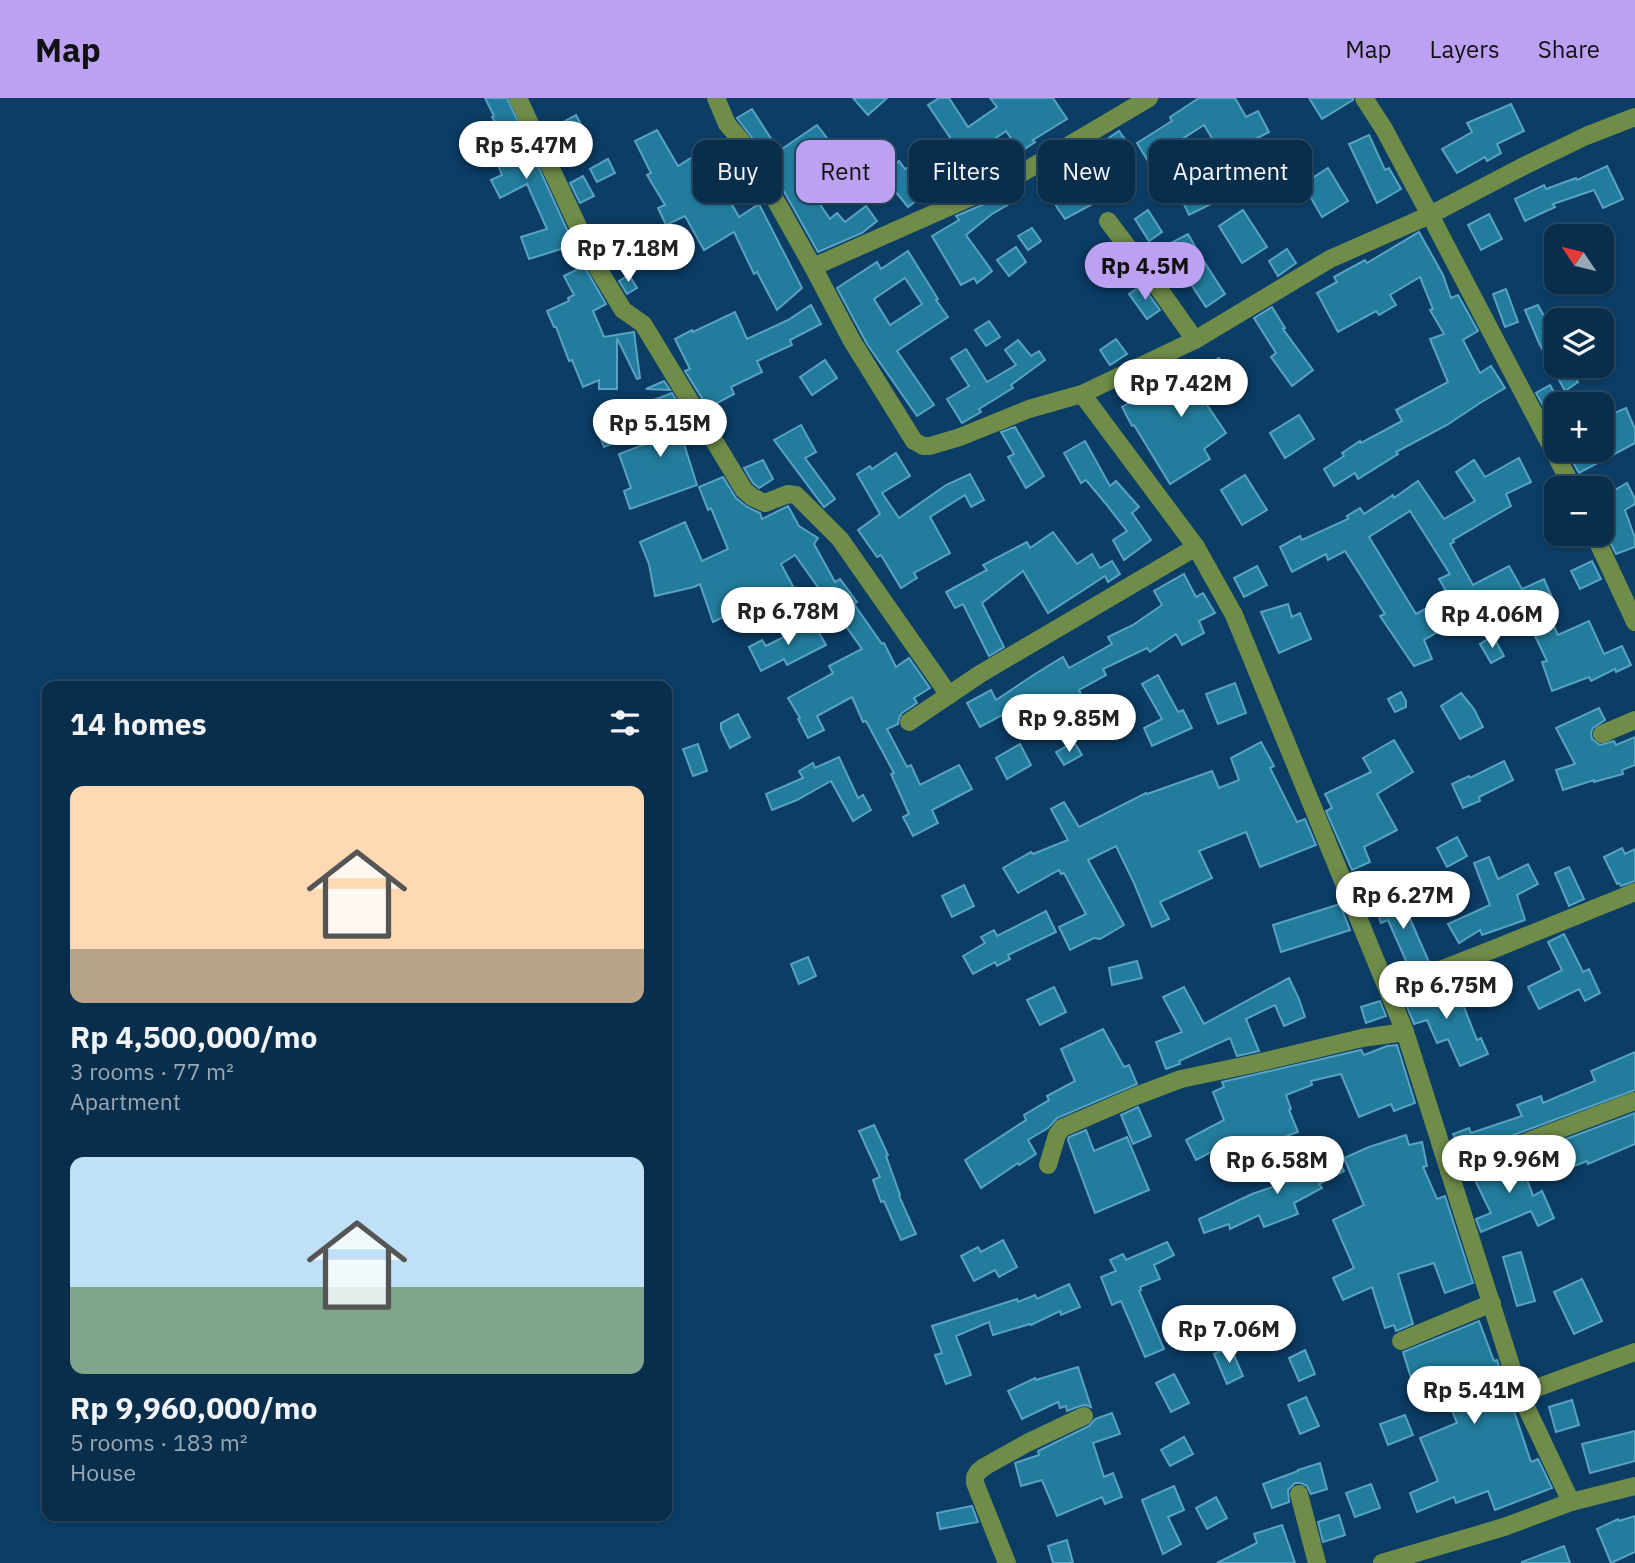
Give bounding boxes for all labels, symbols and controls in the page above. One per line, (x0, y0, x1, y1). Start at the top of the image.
text: Map (35, 28, 101, 71)
text: Map (1345, 33, 1392, 65)
text: Layers (1430, 33, 1500, 65)
text: Share (1538, 33, 1600, 65)
pin: Rp 5.47M (454, 122, 598, 181)
text: Rp 5.47M (475, 129, 577, 159)
chip: Buy (693, 140, 782, 203)
chip: Rent (796, 140, 895, 203)
chip: Filters (909, 140, 1024, 203)
chip: New (1038, 140, 1135, 203)
chip: Apartment (1149, 140, 1312, 203)
north arrow (1544, 224, 1614, 294)
map controls (1544, 224, 1614, 546)
pin: Rp 7.18M (556, 225, 700, 284)
text: Rp 7.18M (577, 232, 679, 262)
pin: Rp 4.5M (1080, 242, 1210, 302)
text: Rp 4.5M (1101, 250, 1189, 280)
button: layers (1544, 308, 1614, 378)
pin: Rp 7.42M (1109, 360, 1253, 419)
text: Rp 7.42M (1130, 367, 1232, 397)
button: + (1544, 392, 1614, 462)
pin: Rp 5.15M (588, 400, 732, 459)
text: Rp 5.15M (609, 407, 711, 437)
button: − (1544, 476, 1614, 546)
pin: Rp 6.78M (716, 588, 860, 647)
pin: Rp 4.06M (1420, 590, 1564, 650)
text: Rp 6.78M (737, 595, 839, 625)
text: Rp 4.06M (1441, 598, 1543, 628)
pin: Rp 9.85M (997, 694, 1141, 754)
text: Rp 9.85M (1018, 702, 1120, 732)
text: 14 homes (70, 704, 207, 743)
icon: filters (606, 704, 644, 742)
icon: home (294, 831, 420, 957)
pin: Rp 6.27M (1331, 872, 1475, 931)
text: Rp 6.27M (1352, 879, 1454, 909)
pin: Rp 6.75M (1374, 962, 1518, 1021)
text: Rp 6.75M (1395, 969, 1497, 999)
text: Rp 4,500,000/mo (70, 1017, 317, 1056)
text: 3 rooms · 77 m² (70, 1056, 234, 1086)
text: Apartment (70, 1086, 181, 1116)
pin: Rp 6.58M (1205, 1136, 1349, 1196)
pin: Rp 9.96M (1437, 1136, 1581, 1195)
text: Rp 9.96M (1458, 1143, 1560, 1173)
text: Rp 6.58M (1226, 1144, 1328, 1174)
icon: home (294, 1202, 420, 1328)
pin: Rp 7.06M (1157, 1306, 1301, 1365)
text: Rp 7.06M (1178, 1313, 1280, 1343)
pin: Rp 5.41M (1402, 1366, 1546, 1426)
text: Rp 5.41M (1423, 1374, 1525, 1404)
text: Rp 9,960,000/mo (70, 1388, 317, 1427)
text: 5 rooms · 183 m² (70, 1427, 248, 1457)
text: House (70, 1457, 136, 1487)

